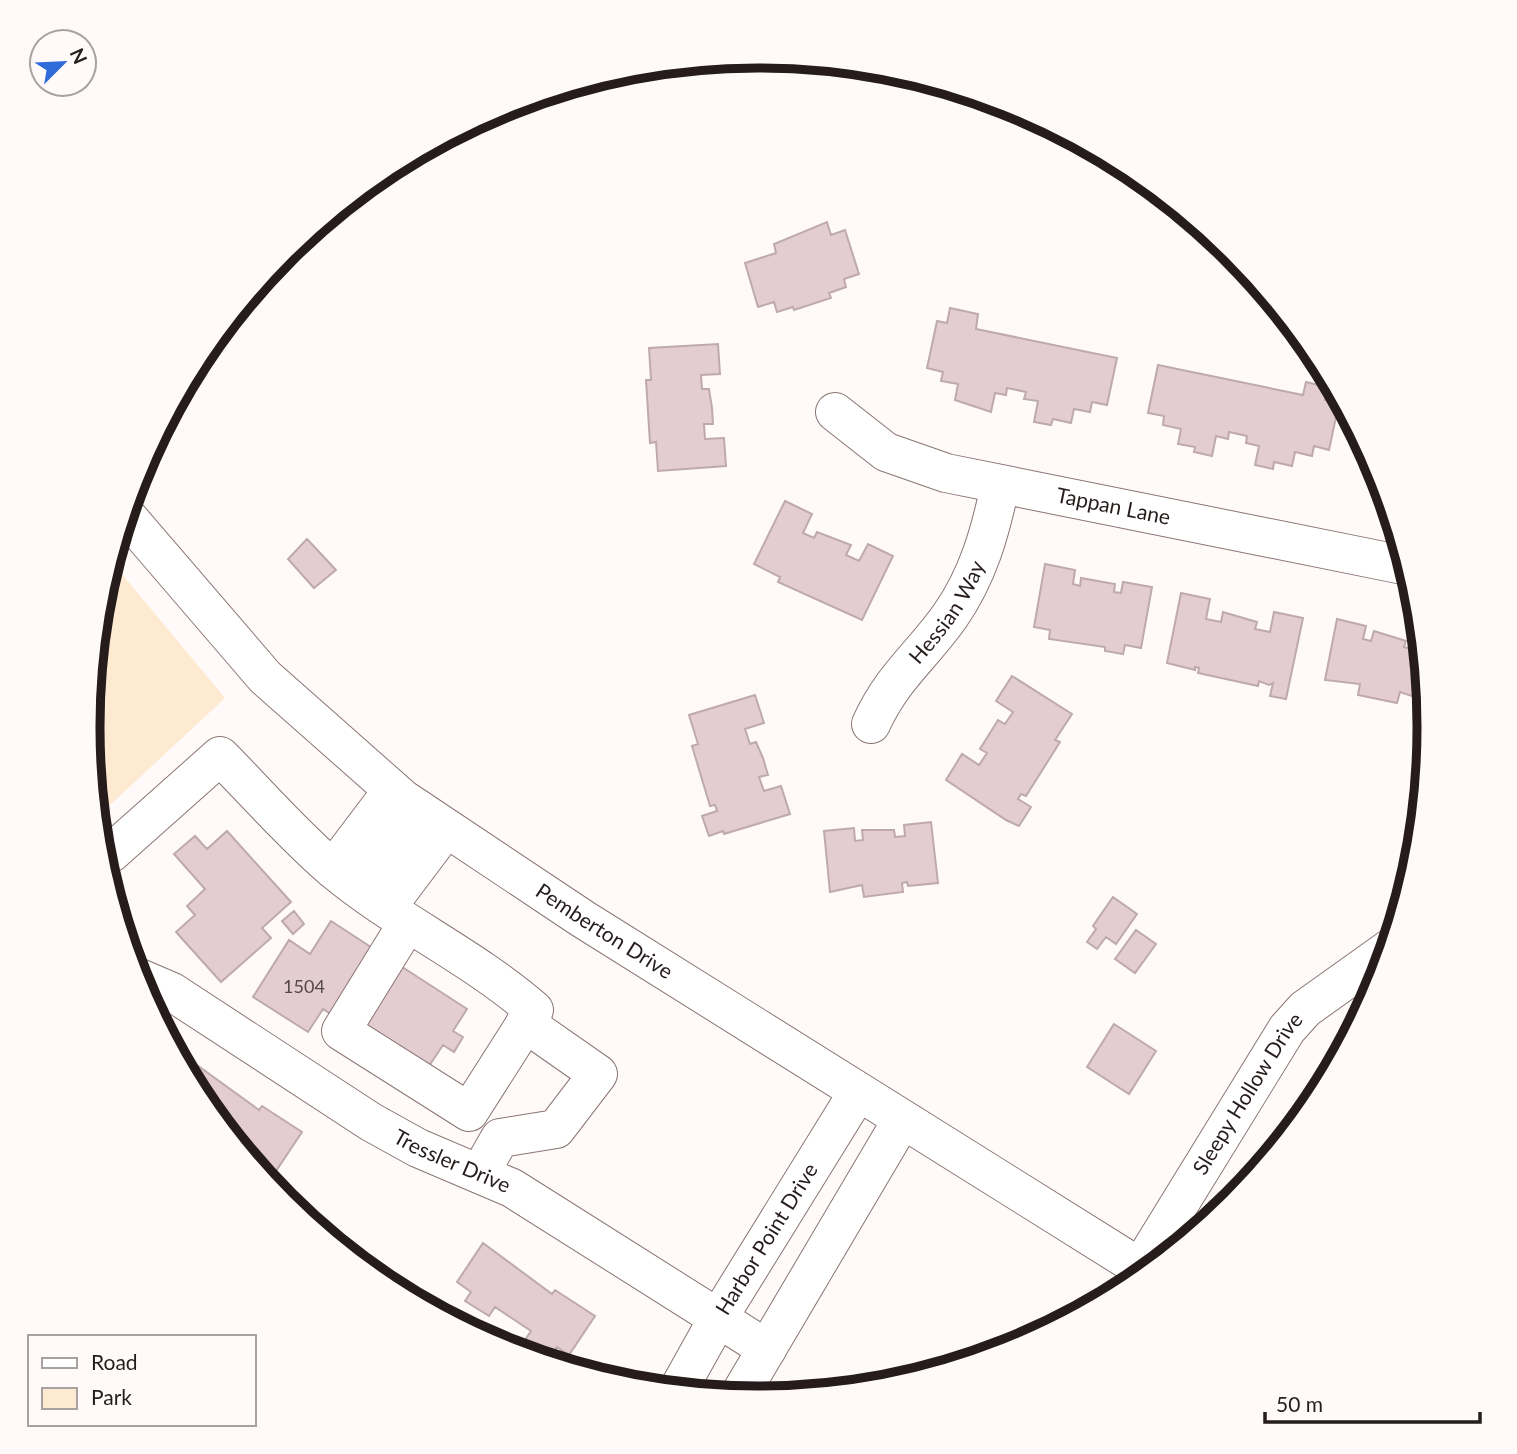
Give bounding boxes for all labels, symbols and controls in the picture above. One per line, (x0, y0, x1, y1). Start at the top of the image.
north arrow (28, 28, 98, 98)
text: N (66, 45, 92, 67)
street label: Tappan Lane (1054, 482, 1173, 529)
street label: Hessian Way (903, 557, 989, 668)
street label: Pemberton Drive (532, 877, 678, 983)
house number: 1504 (283, 975, 325, 997)
street label: Sleepy Hollow Drive (1187, 1007, 1307, 1179)
street label: Tressler Drive (390, 1123, 515, 1197)
street label: Harbor Point Drive (709, 1158, 822, 1319)
legend (28, 1335, 256, 1426)
text: Road (91, 1349, 138, 1374)
scale bar (1265, 1380, 1480, 1424)
text: Park (91, 1384, 132, 1409)
text: 50 m (1276, 1391, 1323, 1416)

